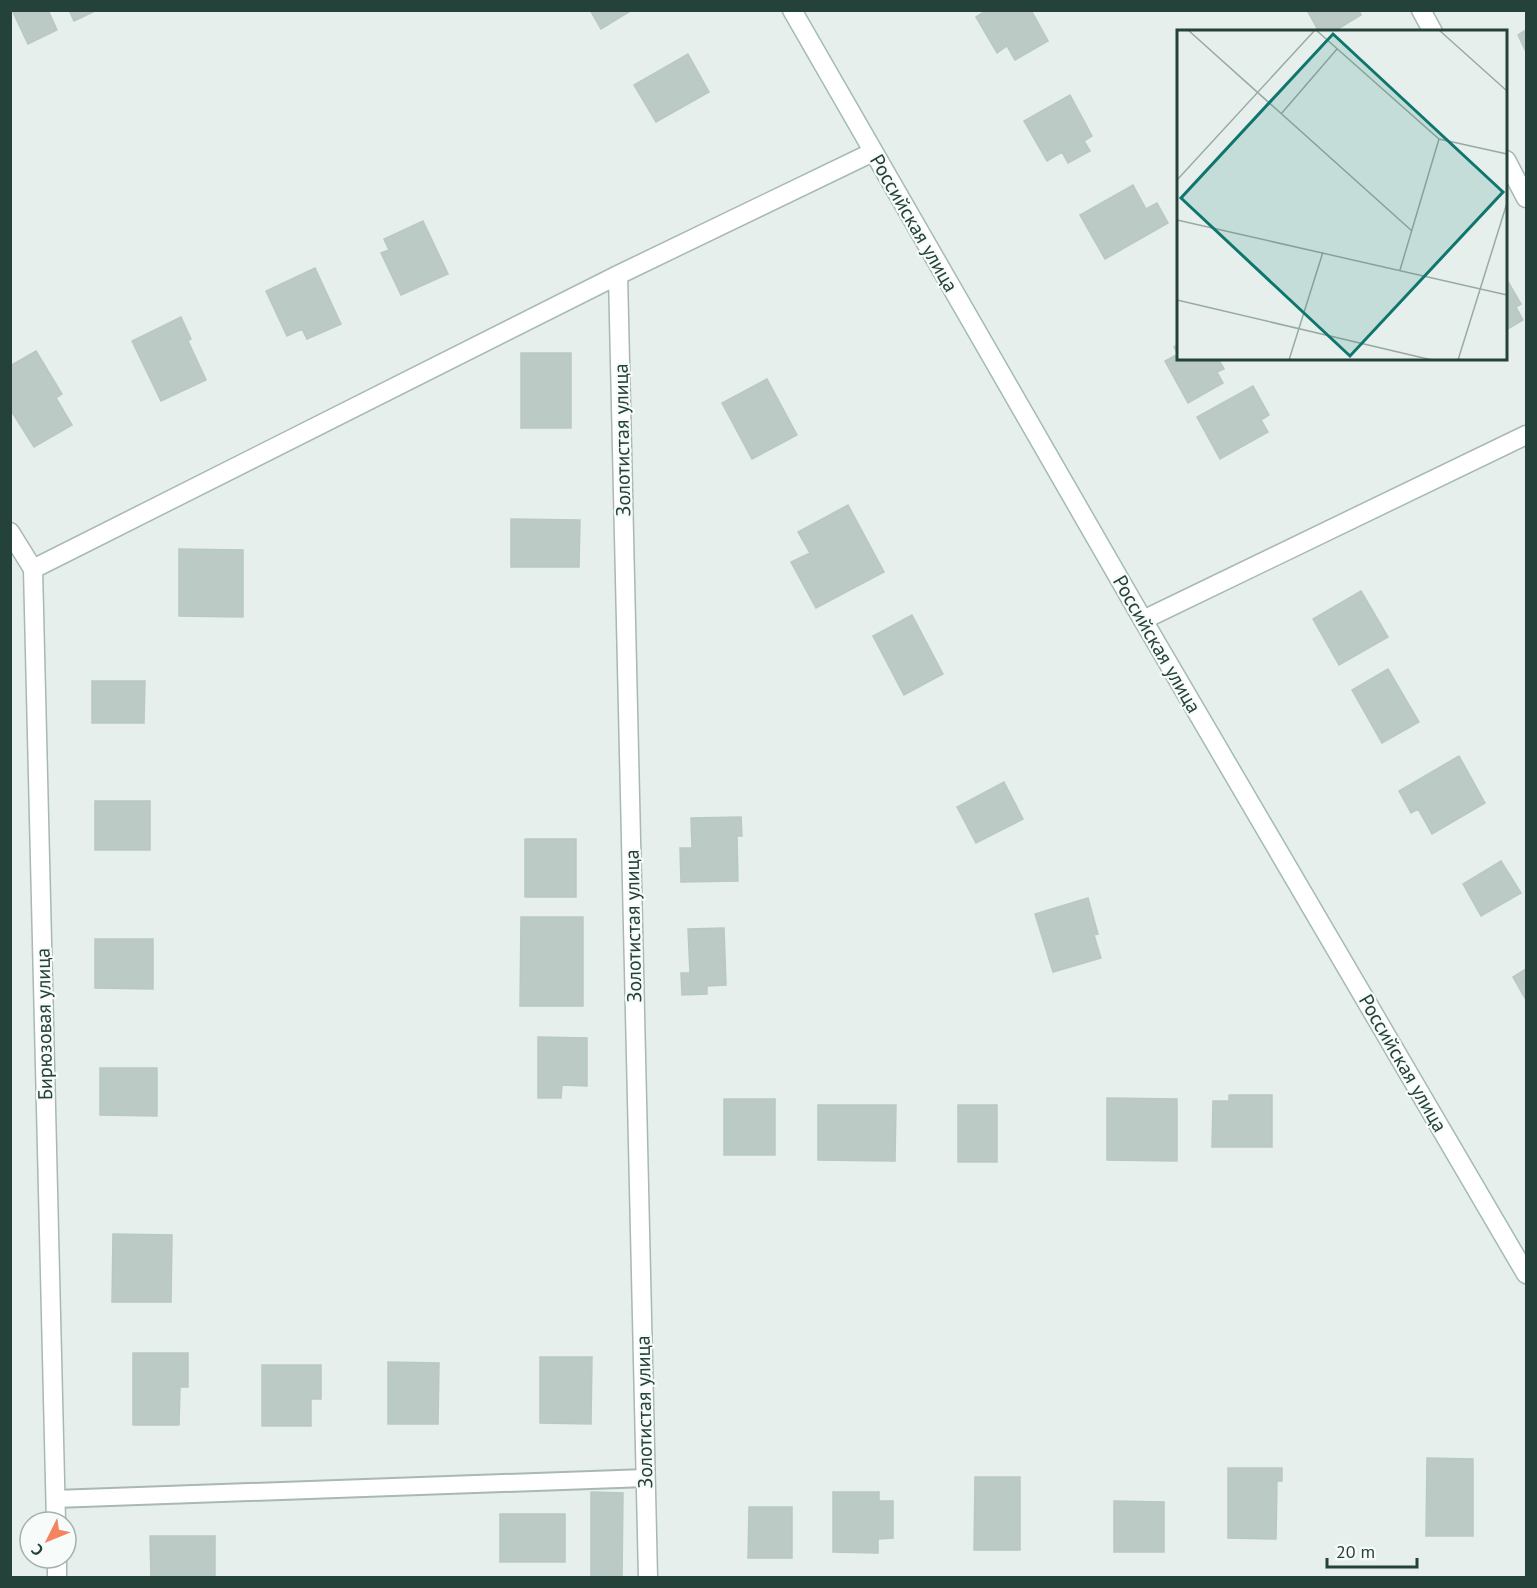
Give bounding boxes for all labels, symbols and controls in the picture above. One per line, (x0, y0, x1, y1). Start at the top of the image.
inset map (1177, 30, 1507, 360)
street label: Российская улица (864, 149, 964, 297)
street label: Золотистая улица (608, 363, 636, 517)
street label: Российская улица (1107, 570, 1207, 718)
street label: Золотистая улица (619, 849, 647, 1003)
street label: Бирюзовая улица (30, 948, 58, 1100)
street label: Российская улица (1353, 989, 1453, 1137)
street label: Золотистая улица (630, 1335, 658, 1489)
north arrow (18, 1510, 78, 1570)
scale bar (1327, 1531, 1417, 1569)
text: С (27, 1540, 47, 1560)
text: 20 m (1336, 1540, 1375, 1563)

